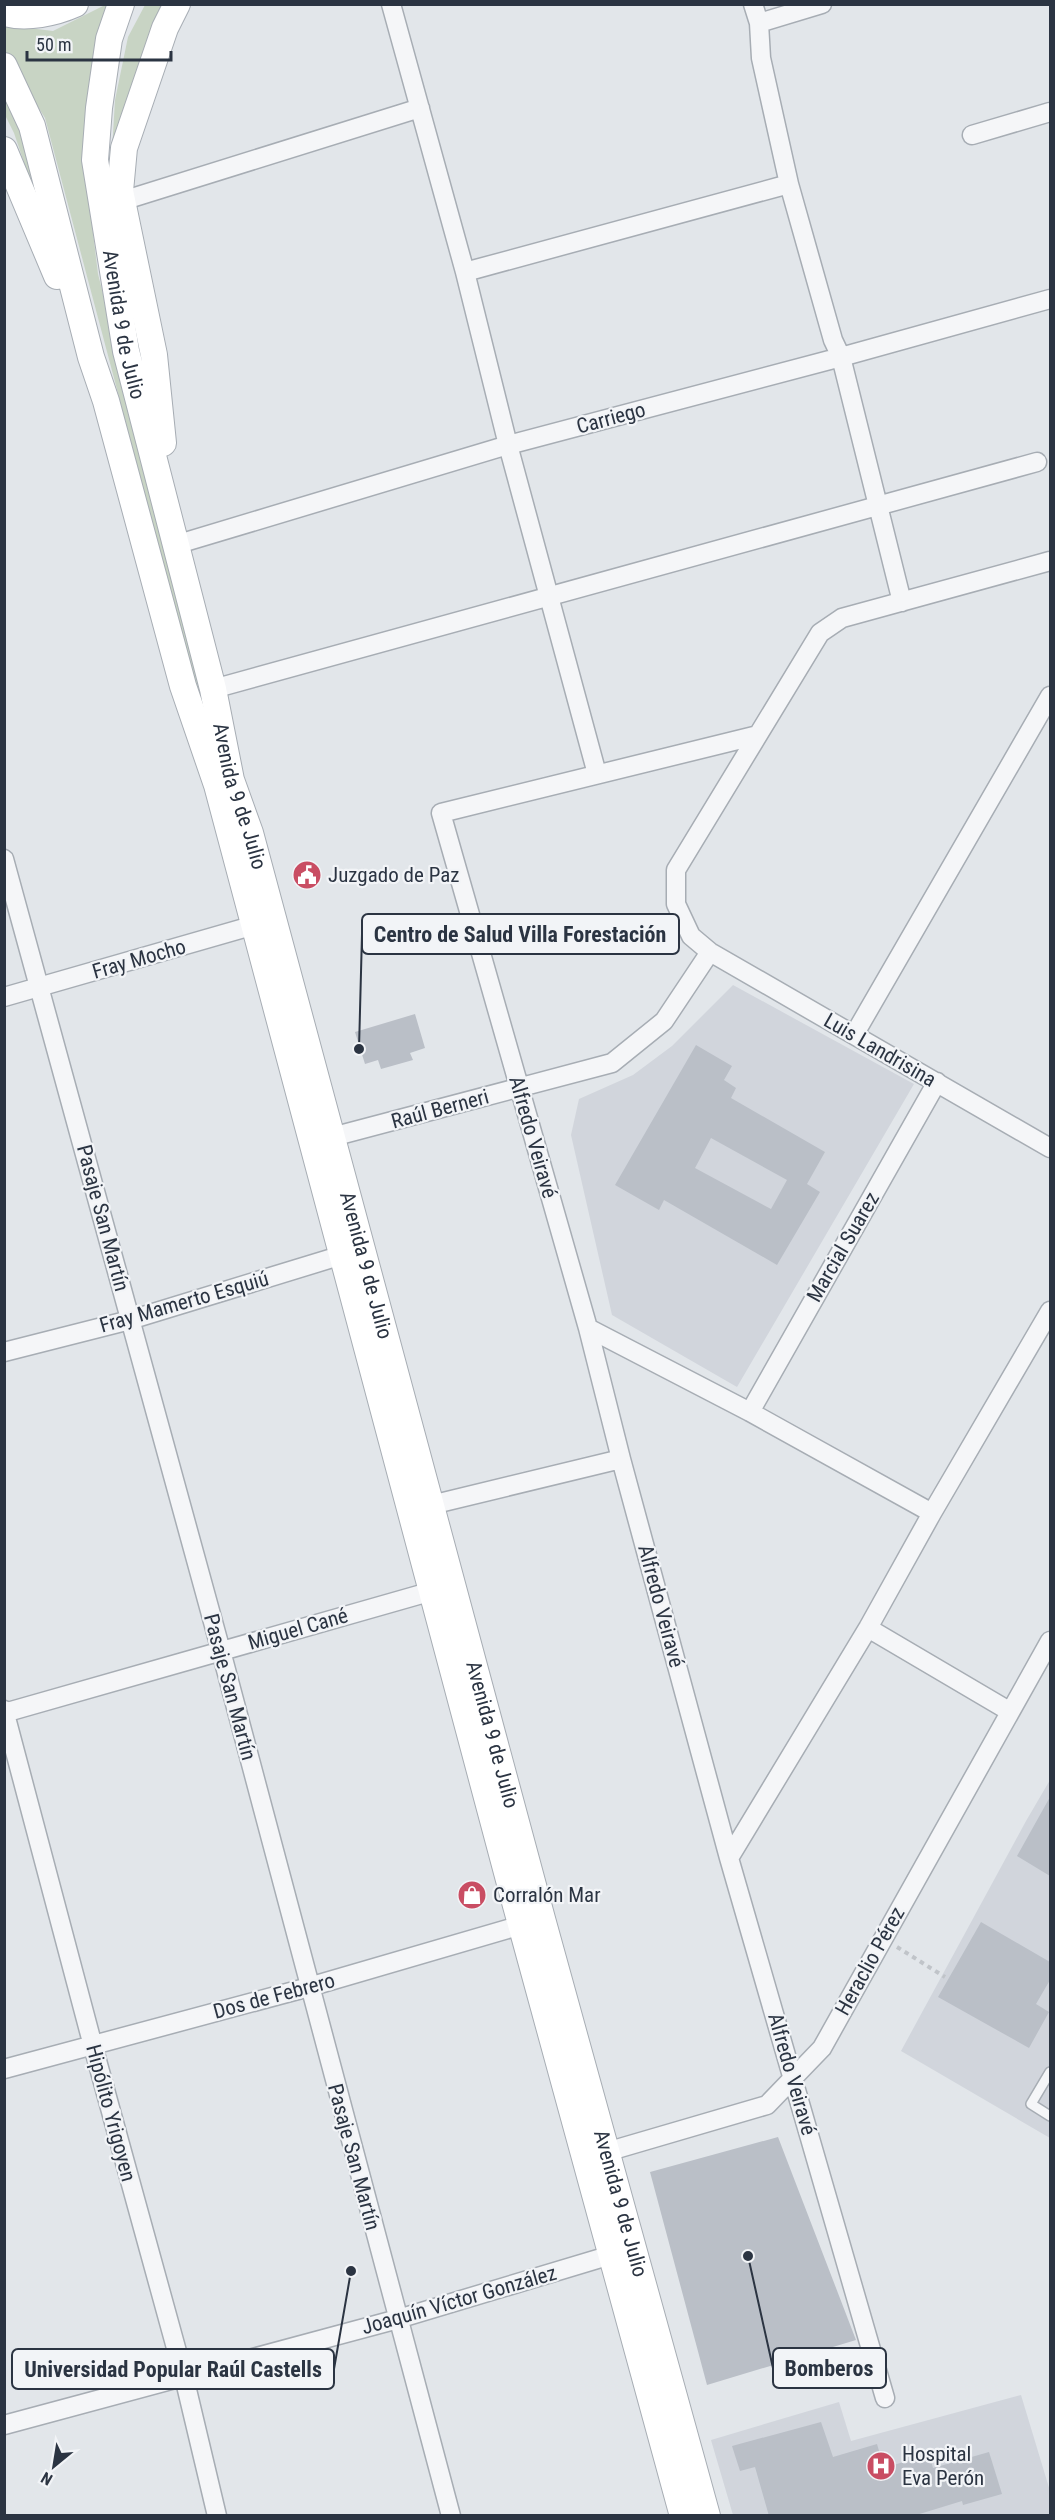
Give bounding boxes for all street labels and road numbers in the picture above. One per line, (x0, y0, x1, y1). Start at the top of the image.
street label: Avenida 9 de Julio (98, 248, 150, 402)
street label: Carriego (574, 397, 648, 439)
street label: Avenida 9 de Julio (208, 721, 271, 872)
street label: Fray Mocho (90, 934, 188, 984)
street label: Luis Landrisina (820, 1008, 940, 1092)
street label: Alfredo Veiravé (504, 1073, 562, 1201)
street label: Raúl Berneri (389, 1084, 491, 1134)
street label: Pasaje San Martín (72, 1142, 134, 1294)
street label: Marcial Suarez (802, 1188, 884, 1306)
street label: Avenida 9 de Julio (335, 1189, 397, 1341)
street label: Fray Mamerto Esquiú (97, 1266, 271, 1338)
street label: Alfredo Veiravé (633, 1542, 689, 1670)
street label: Miguel Cané (245, 1603, 351, 1655)
street label: Pasaje San Martín (199, 1611, 261, 1763)
street label: Avenida 9 de Julio (461, 1658, 524, 1811)
street label: Heraclio Pérez (830, 1903, 910, 2019)
street label: Dos de Febrero (211, 1968, 337, 2024)
street label: Alfredo Veiravé (763, 2010, 821, 2138)
street label: Hipólito Yrigoyen (81, 2042, 141, 2184)
street label: Pasaje San Martín (323, 2081, 385, 2233)
street label: Avenida 9 de Julio (589, 2127, 652, 2279)
street label: Joaquín Víctor González (359, 2261, 559, 2339)

